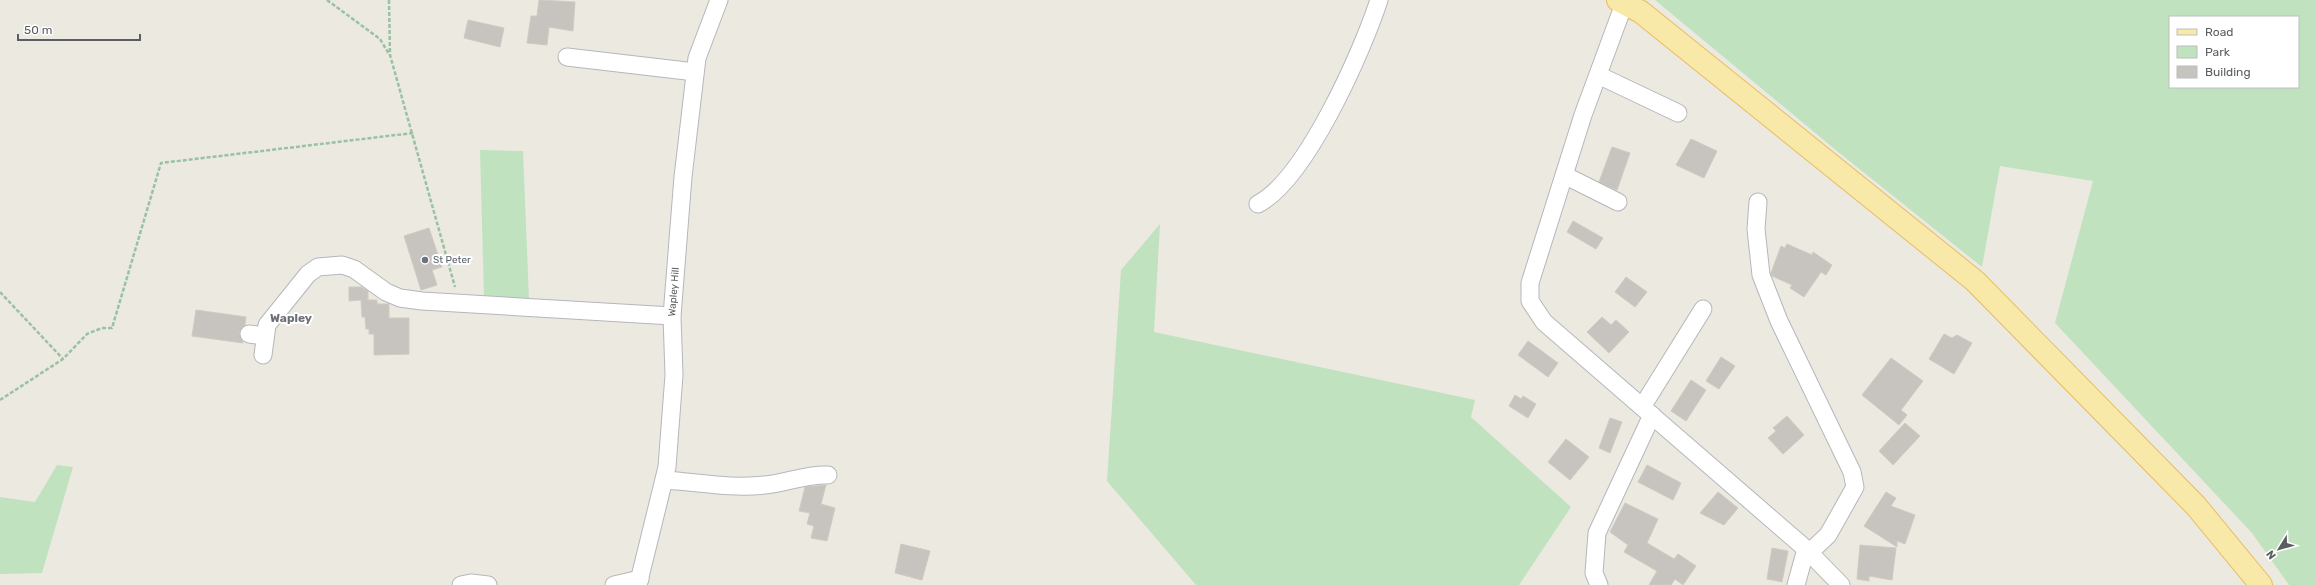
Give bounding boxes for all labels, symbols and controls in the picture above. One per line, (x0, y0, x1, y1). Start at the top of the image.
scale bar (18, 16, 140, 42)
legend (2169, 16, 2299, 88)
text: 50 m (24, 23, 52, 37)
text: Road (2205, 25, 2233, 39)
text: Park (2205, 45, 2231, 59)
text: Building (2205, 65, 2251, 79)
place label: St Peter (433, 254, 471, 266)
marker: St Peter (420, 255, 430, 265)
street label: Wapley Hill (666, 267, 682, 317)
district label: Wapley (270, 311, 312, 325)
north arrow (2259, 529, 2299, 569)
text: N (2264, 548, 2279, 562)

